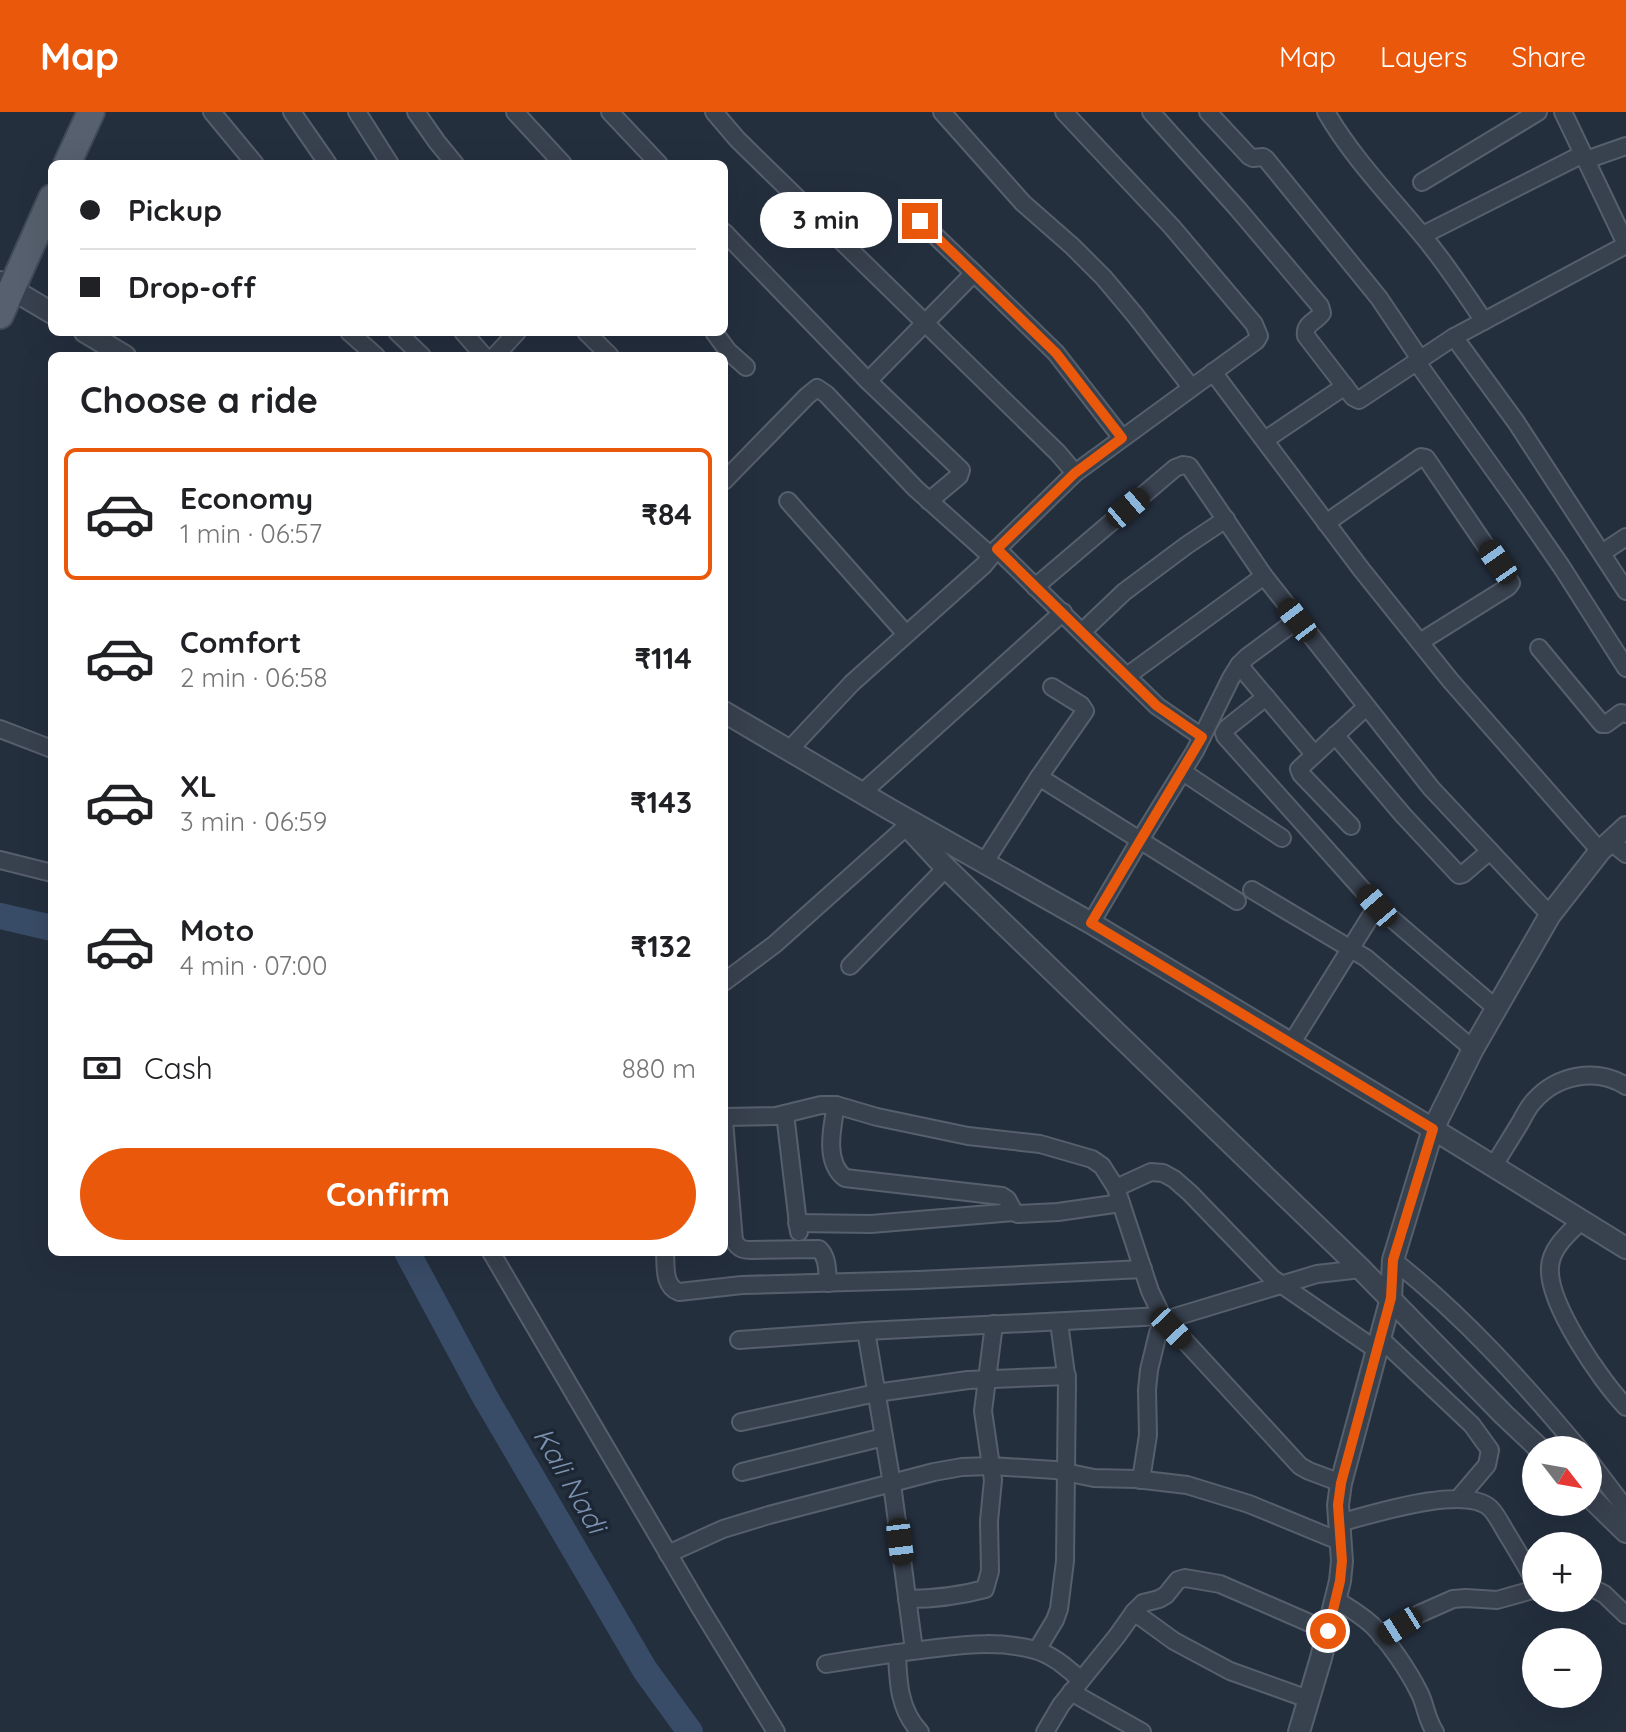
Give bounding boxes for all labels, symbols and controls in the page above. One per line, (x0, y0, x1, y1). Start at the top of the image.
text: Map (40, 32, 119, 80)
text: Map (1279, 39, 1336, 74)
text: Layers (1380, 39, 1467, 74)
text: Share (1511, 39, 1586, 74)
text: Pickup (128, 191, 222, 229)
callout: 3 min (760, 193, 892, 249)
text: 3 min (793, 203, 859, 236)
route end (902, 203, 938, 239)
text: Drop-off (128, 268, 256, 306)
text: Choose a ride (80, 377, 318, 422)
icon: car (84, 478, 156, 550)
text: Economy (180, 479, 313, 517)
car (1102, 483, 1154, 533)
text: ₹84 (641, 495, 692, 533)
text: 1 min · 06:57 (180, 517, 322, 550)
car (1474, 535, 1522, 589)
car (1273, 594, 1321, 646)
icon: car (84, 622, 156, 694)
text: Comfort (180, 623, 301, 661)
text: ₹114 (634, 639, 692, 677)
text: 2 min · 06:58 (180, 661, 328, 694)
icon: car (84, 766, 156, 838)
text: XL (180, 767, 217, 805)
text: ₹143 (630, 783, 692, 821)
text: 3 min · 06:59 (180, 805, 327, 838)
car (1352, 880, 1402, 932)
icon: car (84, 910, 156, 982)
text: Moto (180, 911, 254, 949)
text: ₹132 (631, 927, 692, 965)
text: 4 min · 07:00 (180, 949, 328, 982)
icon: cash (80, 1046, 124, 1090)
text: Cash (144, 1049, 213, 1087)
text: 880 m (622, 1052, 696, 1085)
button: Confirm (80, 1148, 696, 1240)
car (1146, 1302, 1196, 1354)
water label: Kali Nadi (526, 1421, 616, 1541)
north arrow (1522, 1436, 1602, 1516)
map controls (1522, 1436, 1602, 1708)
car (885, 1517, 915, 1567)
button: + (1522, 1532, 1602, 1612)
car (1373, 1603, 1427, 1649)
route start (1310, 1613, 1346, 1649)
button: − (1522, 1628, 1602, 1708)

